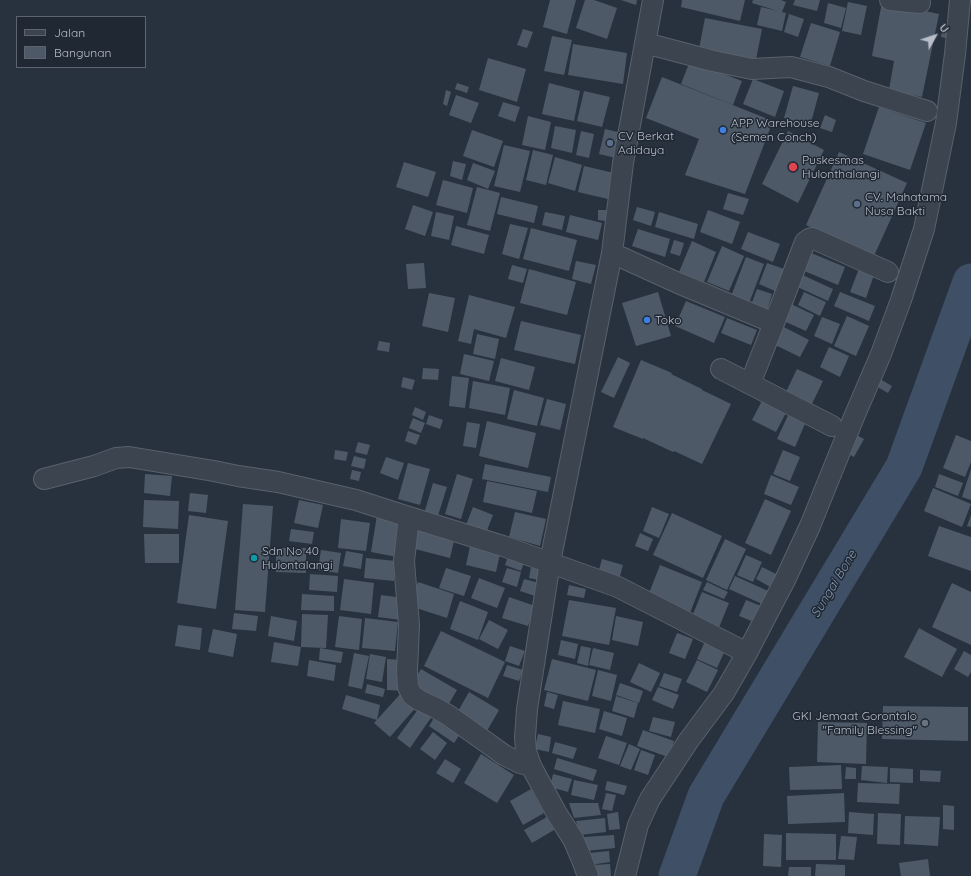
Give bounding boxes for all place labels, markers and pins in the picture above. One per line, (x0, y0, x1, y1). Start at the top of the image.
place label: APP Warehouse (Semen Conch) (731, 116, 820, 144)
marker: APP Warehouse (Semen Conch) (718, 125, 728, 135)
place label: CV Berkat Adidaya (618, 129, 674, 157)
marker: CV Berkat Adidaya (605, 138, 615, 148)
place label: Puskesmas Hulonthalangi (802, 153, 879, 181)
marker: Puskesmas Hulonthalangi (787, 161, 799, 173)
place label: CV. Mahatama Nusa Bakti (865, 190, 947, 218)
marker: CV. Mahatama Nusa Bakti (852, 199, 862, 209)
place label: Toko (655, 313, 681, 327)
marker: Toko (642, 315, 652, 325)
place label: Sdn No 40 Hulontalangi (262, 544, 333, 572)
marker: Sdn No 40 Hulontalangi (249, 553, 259, 563)
place label: GKI Jemaat Gorontalo "Family Blessing" (792, 709, 917, 737)
marker: GKI Jemaat Gorontalo "Family Blessing" (920, 718, 930, 728)

